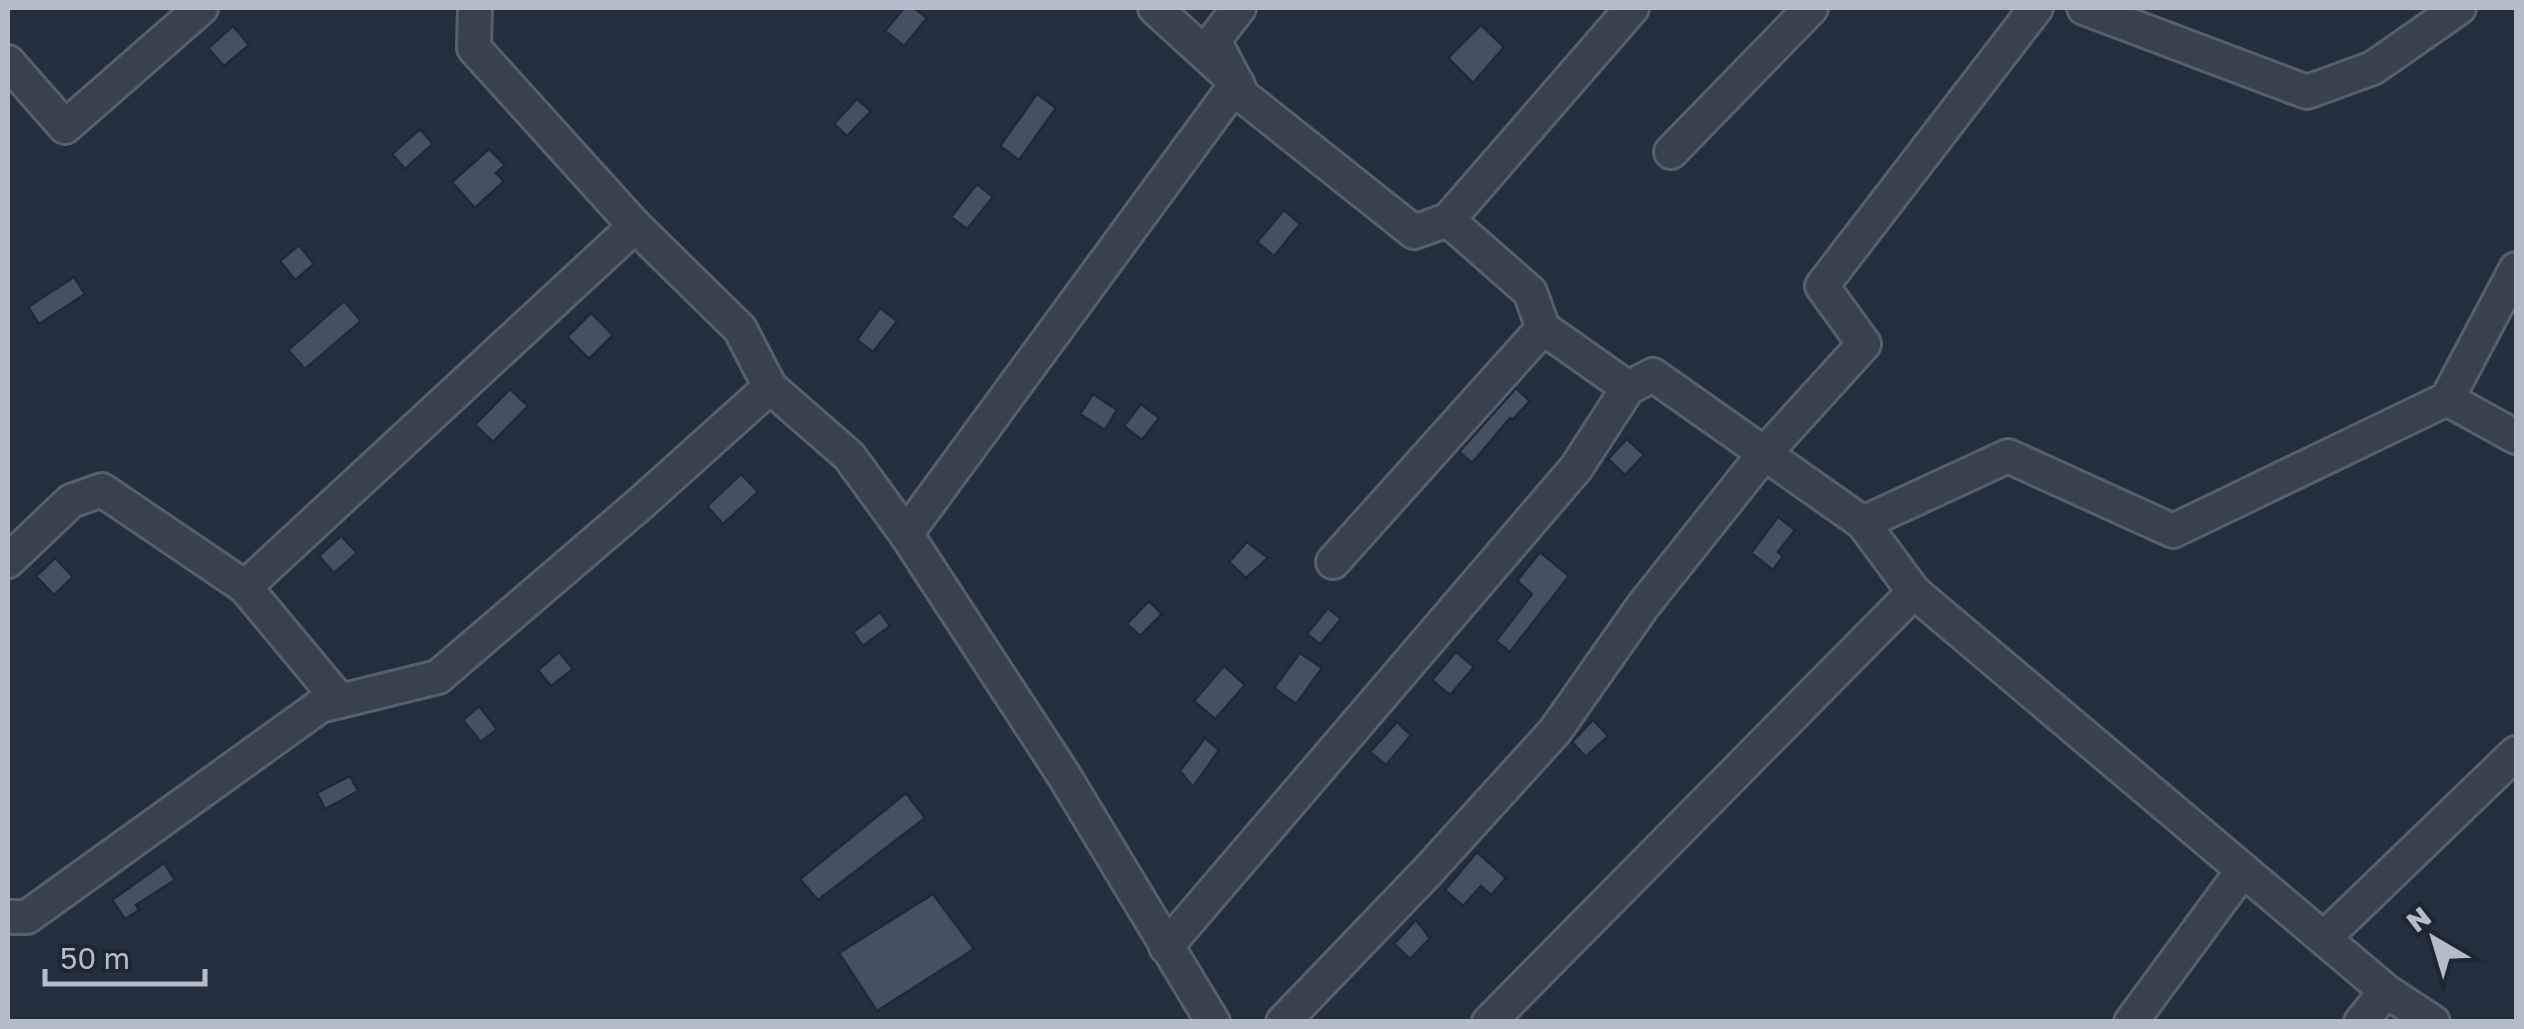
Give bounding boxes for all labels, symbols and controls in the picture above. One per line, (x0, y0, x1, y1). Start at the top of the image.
north arrow (2384, 889, 2484, 989)
text: N (2400, 899, 2437, 938)
scale bar (45, 924, 205, 986)
text: 50 m (60, 940, 130, 976)

